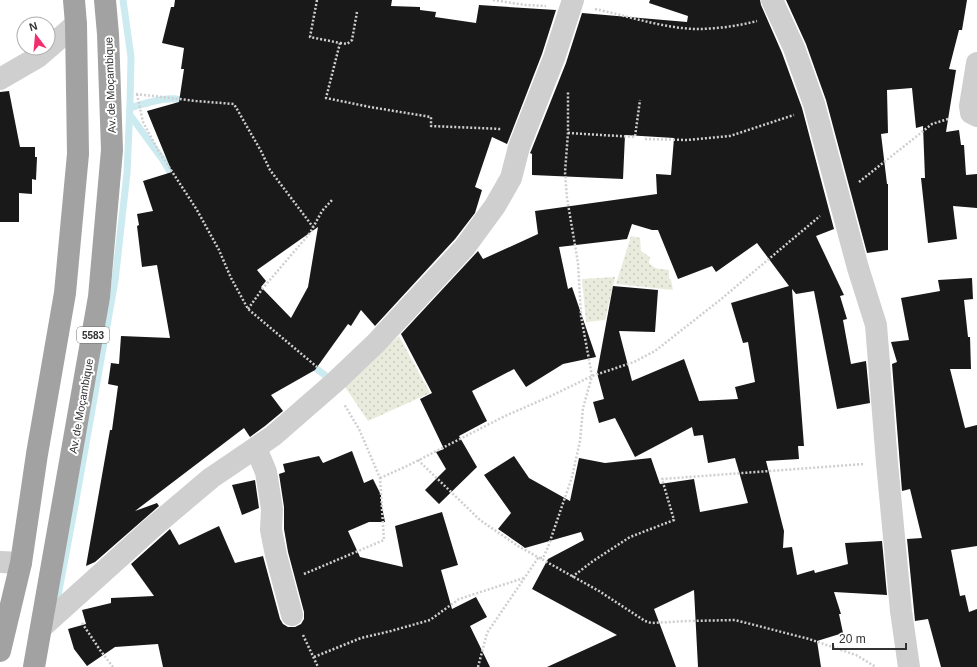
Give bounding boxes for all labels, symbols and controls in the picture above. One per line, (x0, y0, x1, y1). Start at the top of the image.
north arrow (16, 16, 56, 56)
text: N (28, 20, 39, 33)
street label: Av. de Moçambique (102, 37, 118, 133)
road number: 5583 (77, 327, 109, 343)
street label: Av. de Moçambique (67, 358, 95, 454)
scale bar (833, 625, 906, 651)
text: 20 m (839, 632, 866, 646)

